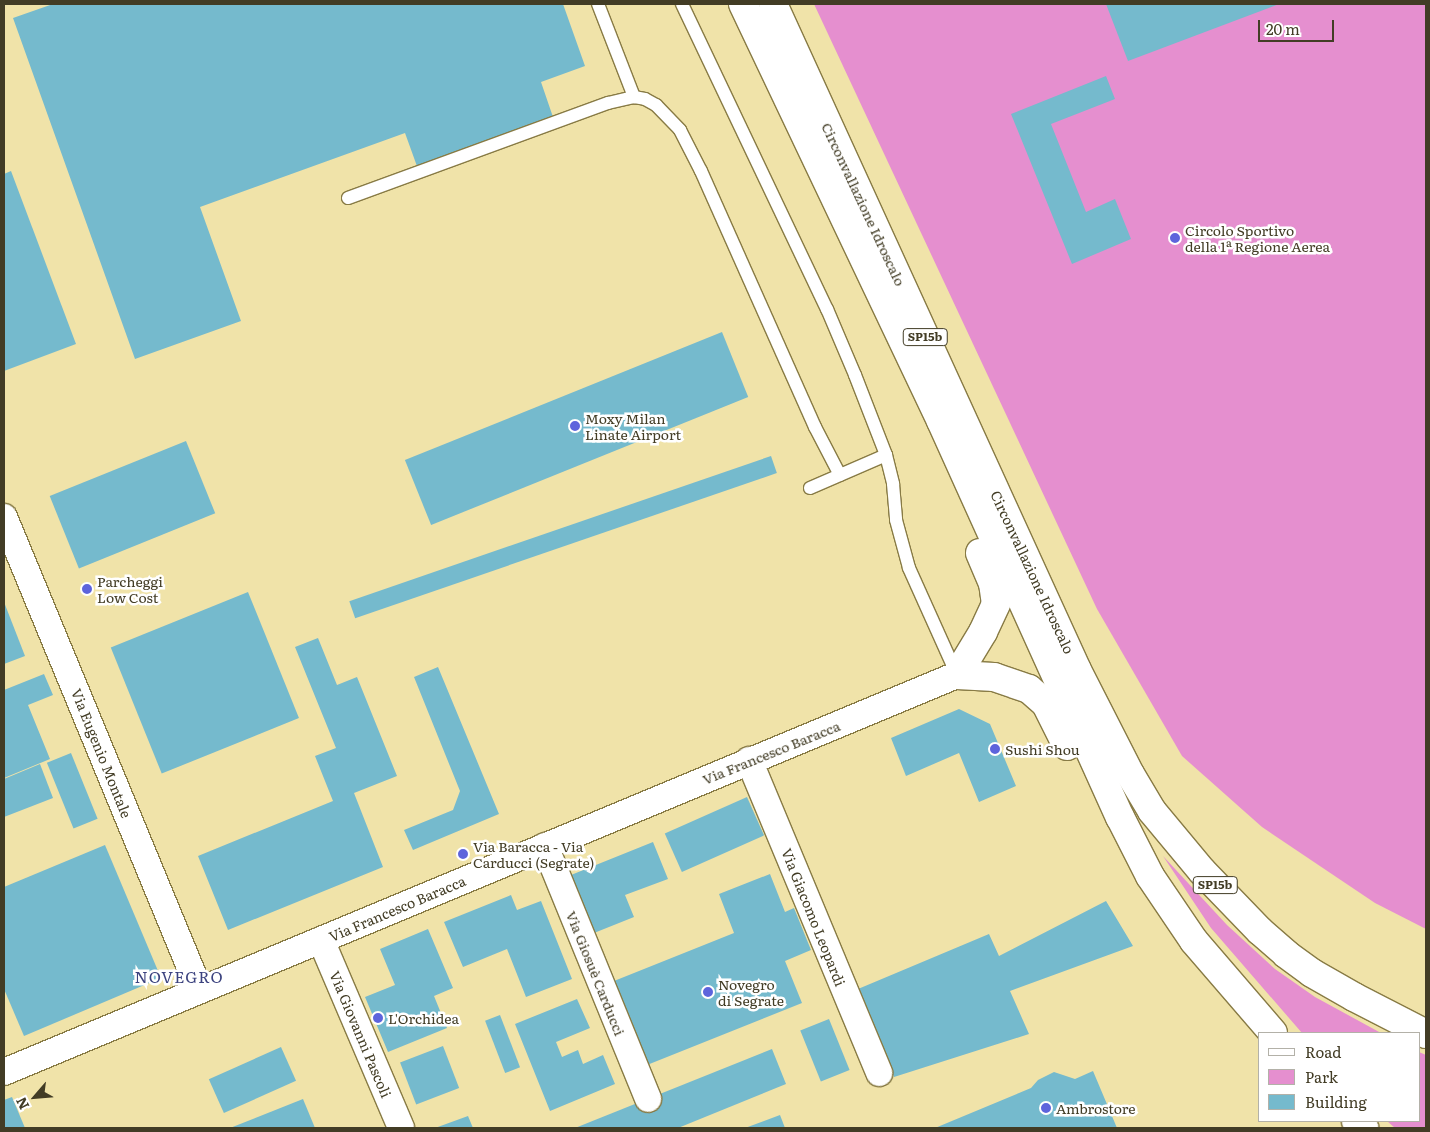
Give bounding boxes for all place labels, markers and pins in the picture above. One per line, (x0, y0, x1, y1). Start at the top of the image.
place label: Circolo Sportivo della 1ª Regione Aerea (1185, 222, 1330, 254)
marker: Circolo Sportivo della 1ª Regione Aerea (1169, 232, 1181, 244)
place label: Moxy Milan Linate Airport (585, 410, 681, 442)
marker: Moxy Milan Linate Airport (569, 420, 581, 432)
place label: Parcheggi Low Cost (97, 573, 163, 606)
marker: Parcheggi Low Cost (81, 583, 93, 595)
place label: Sushi Shou (1005, 741, 1080, 757)
marker: Sushi Shou (989, 743, 1001, 755)
place label: Via Baracca - Via Carducci (Segrate) (473, 838, 594, 870)
marker: Via Baracca - Via Carducci (Segrate) (457, 848, 469, 860)
place label: Novegro di Segrate (718, 976, 784, 1009)
marker: Novegro di Segrate (702, 986, 714, 998)
place label: L'Orchidea (388, 1010, 459, 1026)
marker: L'Orchidea (372, 1012, 384, 1024)
place label: Ambrostore (1056, 1100, 1136, 1116)
marker: Ambrostore (1040, 1102, 1052, 1114)

